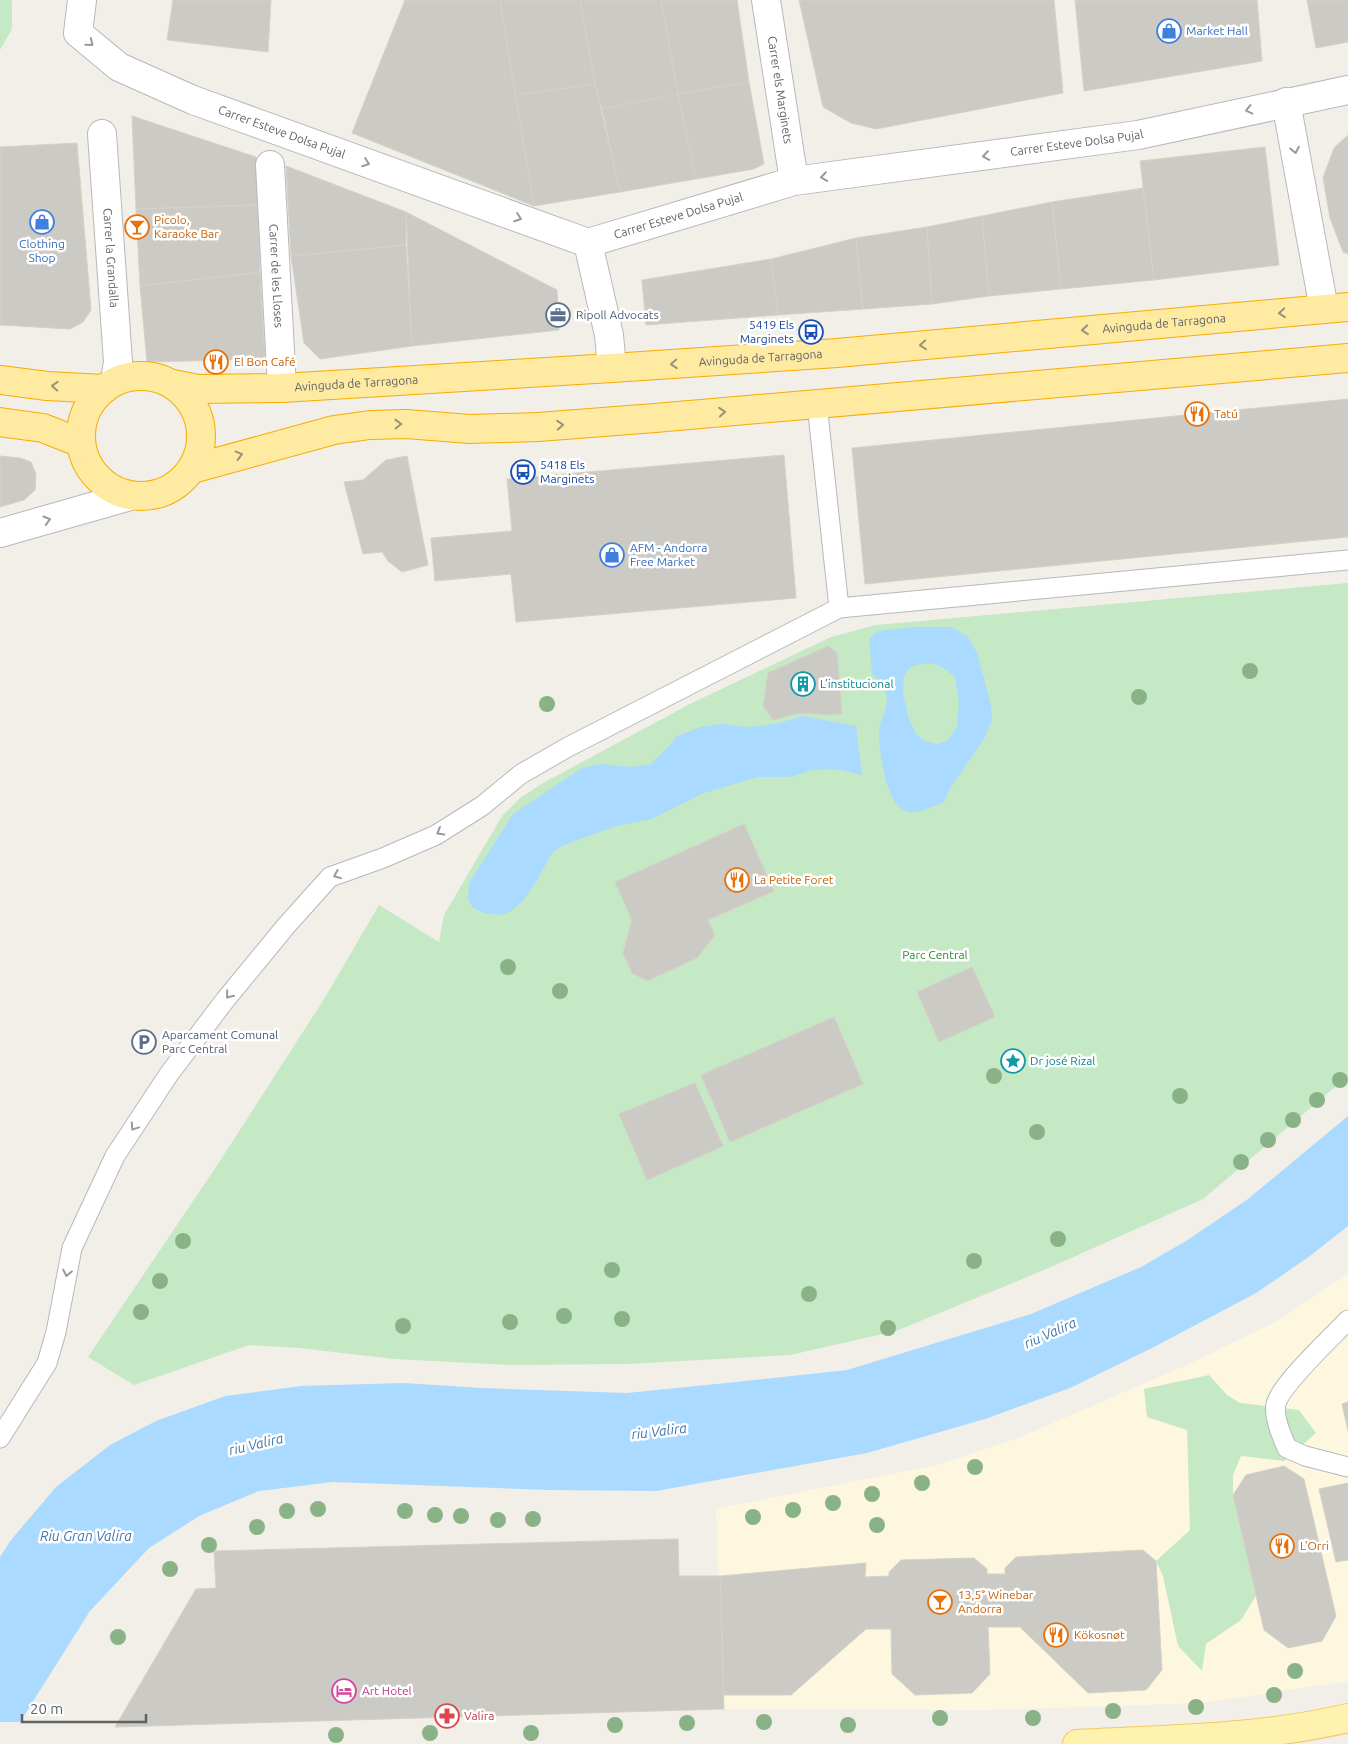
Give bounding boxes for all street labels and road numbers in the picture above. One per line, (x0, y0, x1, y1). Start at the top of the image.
street label: Carrer els Marginets (766, 35, 795, 145)
street label: Carrer Esteve Dolsa Pujal (217, 103, 347, 161)
street label: Carrer Esteve Dolsa Pujal (1009, 127, 1144, 158)
street label: Carrer Esteve Dolsa Pujal (612, 190, 744, 241)
street label: Carrer la Grandalla (101, 207, 121, 308)
street label: Carrer de les Lloses (267, 223, 286, 328)
street label: Avinguda de Tarragona (1102, 311, 1226, 335)
street label: Avinguda de Tarragona (698, 347, 823, 368)
street label: Avinguda de Tarragona (294, 373, 419, 393)

